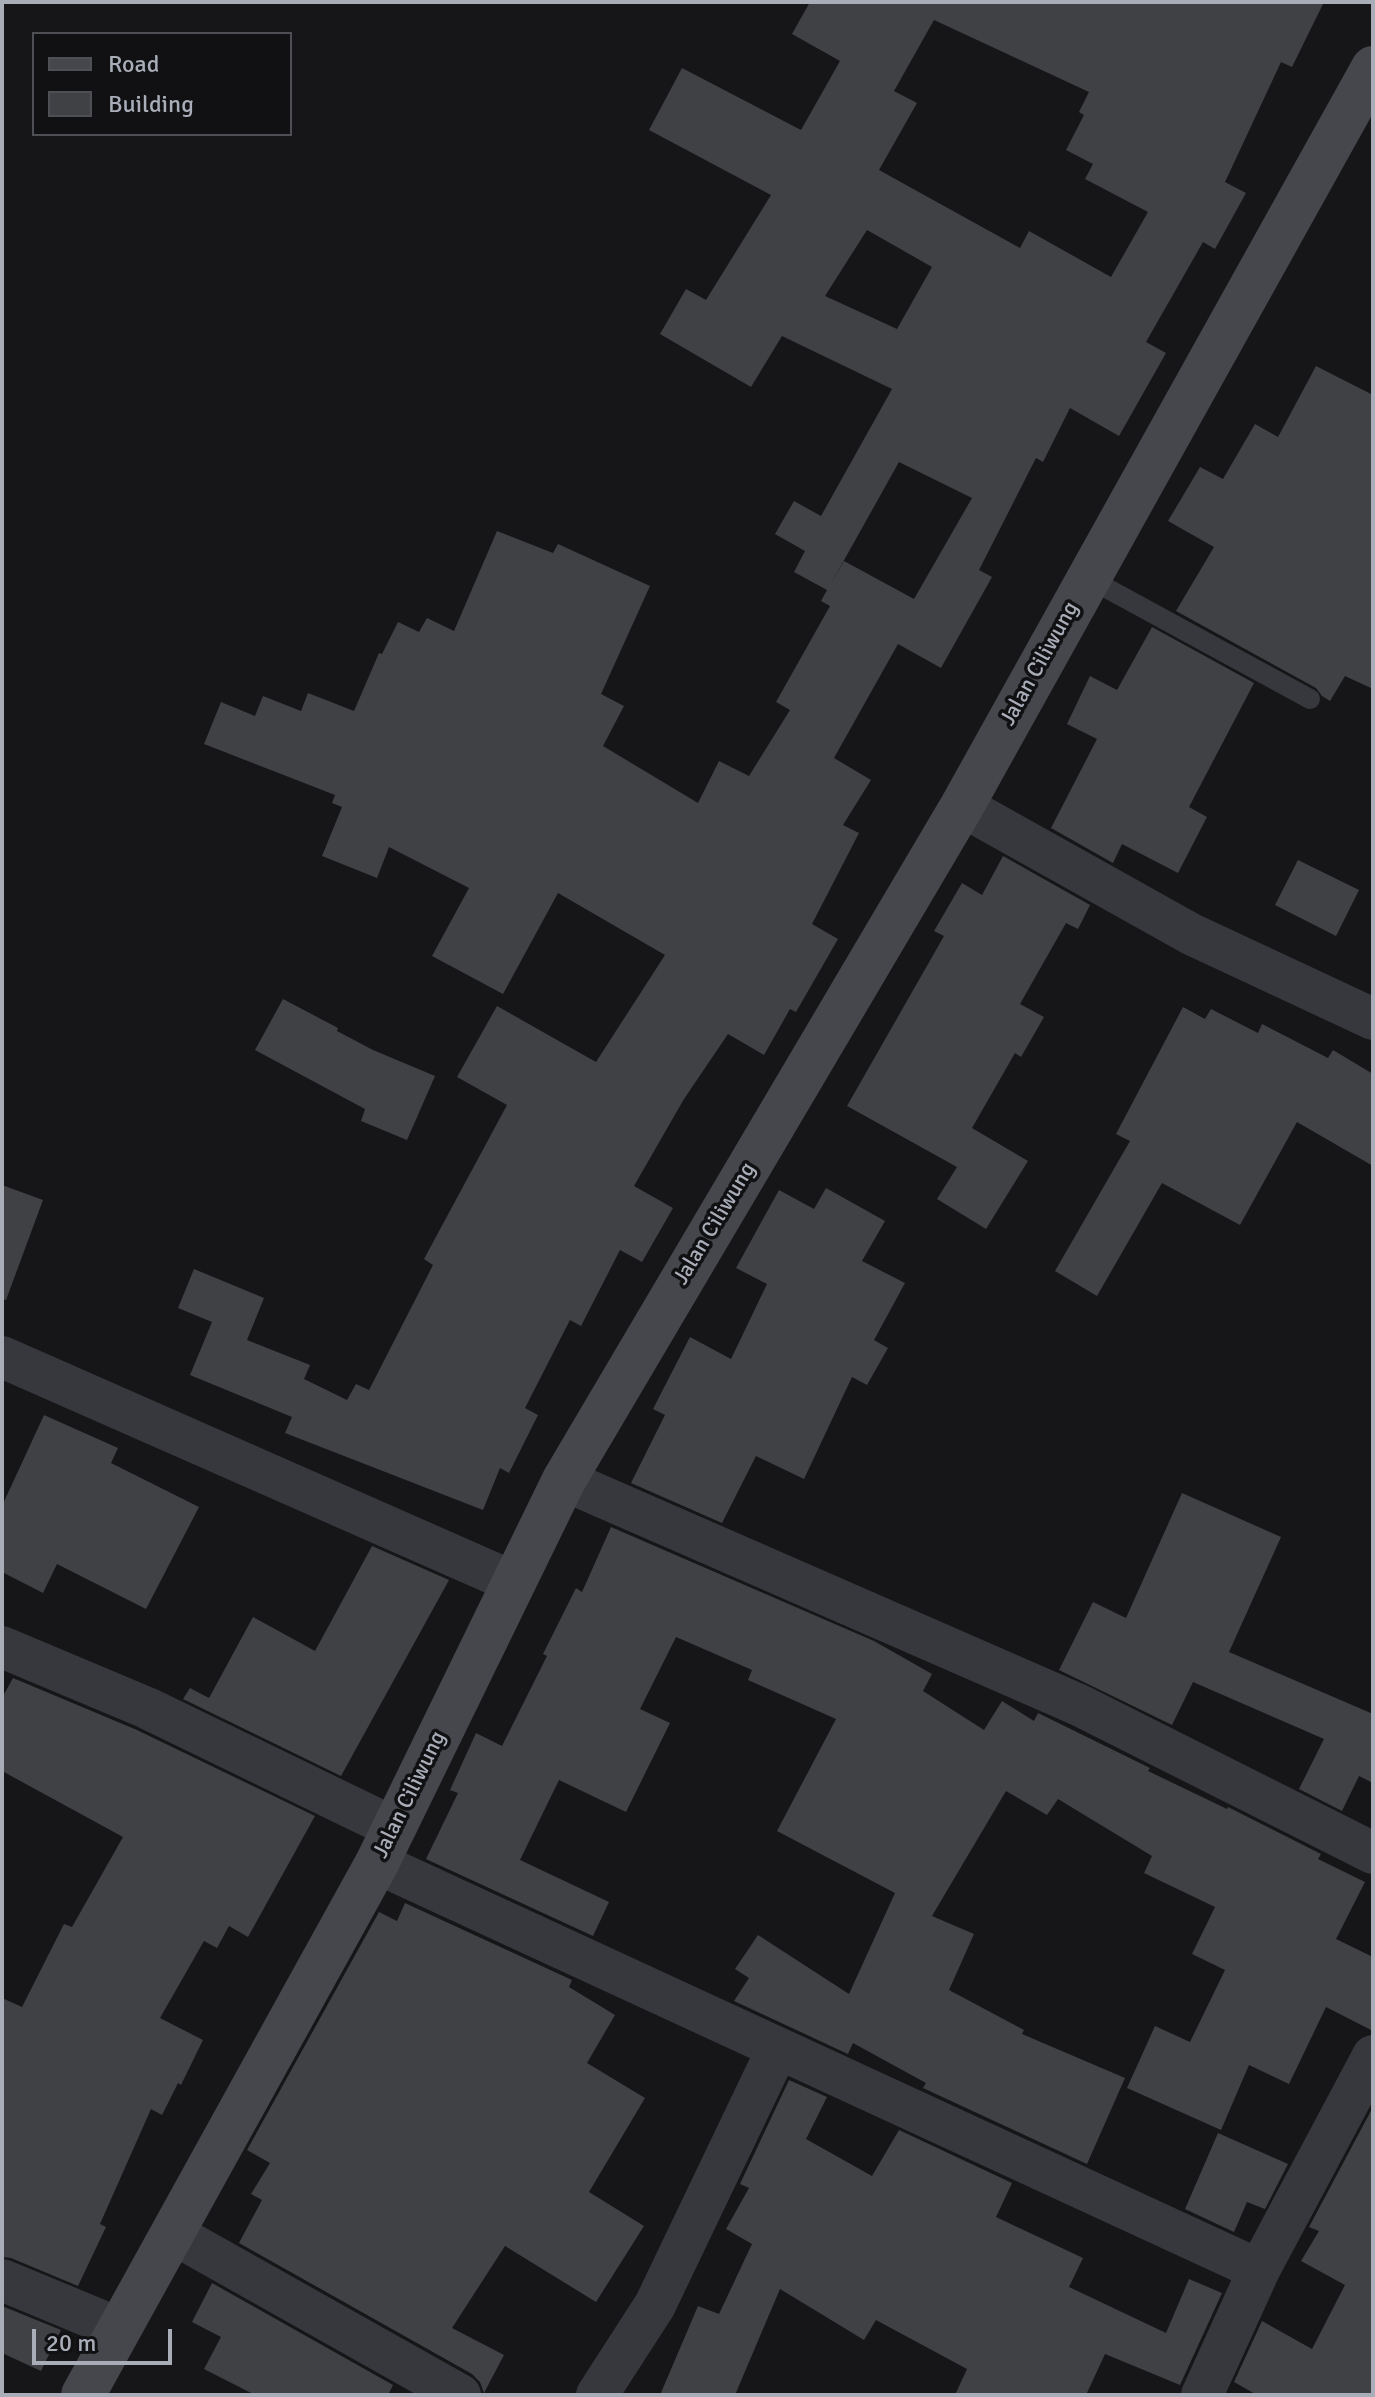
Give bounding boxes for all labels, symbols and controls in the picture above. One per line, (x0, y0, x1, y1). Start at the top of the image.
legend (32, 32, 292, 136)
text: Road (108, 49, 159, 79)
text: Building (108, 89, 194, 119)
street label: Jalan Ciliwung (995, 597, 1085, 731)
street label: Jalan Ciliwung (668, 1158, 762, 1290)
street label: Jalan Ciliwung (368, 1727, 452, 1863)
scale bar (36, 2313, 176, 2363)
text: 20 m (46, 2328, 96, 2358)

